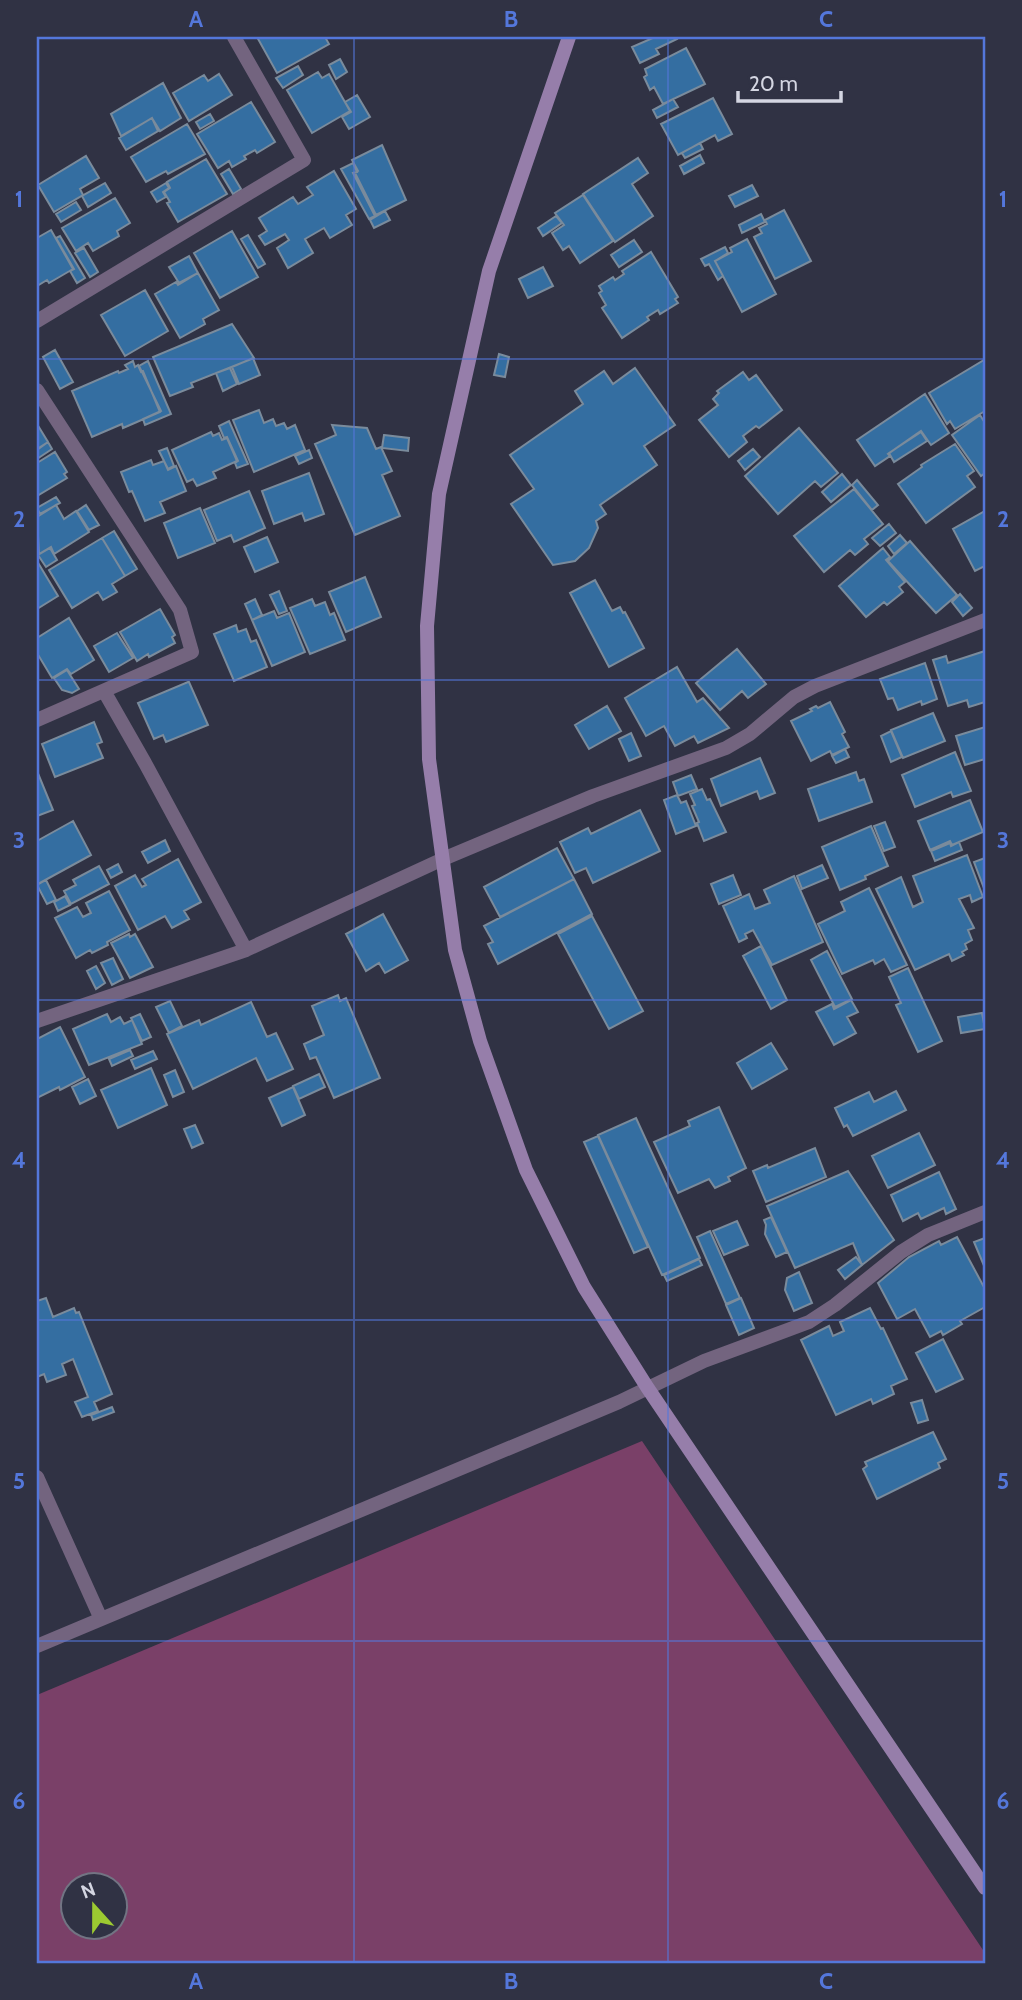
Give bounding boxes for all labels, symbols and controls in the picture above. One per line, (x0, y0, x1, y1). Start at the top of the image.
text: A (189, 5, 204, 33)
text: B (504, 5, 518, 33)
text: C (819, 5, 833, 33)
scale bar (738, 60, 842, 104)
text: 20 m (749, 71, 798, 96)
text: 1 (15, 185, 23, 213)
text: 1 (999, 185, 1007, 213)
text: 2 (13, 505, 25, 533)
text: 2 (997, 505, 1009, 533)
text: 3 (13, 826, 25, 854)
text: 3 (997, 826, 1009, 854)
text: 4 (12, 1146, 26, 1174)
text: 4 (996, 1146, 1010, 1174)
text: 5 (13, 1467, 25, 1495)
text: 5 (997, 1467, 1009, 1495)
text: 6 (13, 1787, 25, 1815)
text: 6 (997, 1787, 1009, 1815)
north arrow (60, 1870, 130, 1940)
text: N (78, 1877, 98, 1904)
text: A (189, 1967, 204, 1995)
text: B (504, 1967, 518, 1995)
text: C (819, 1967, 833, 1995)

